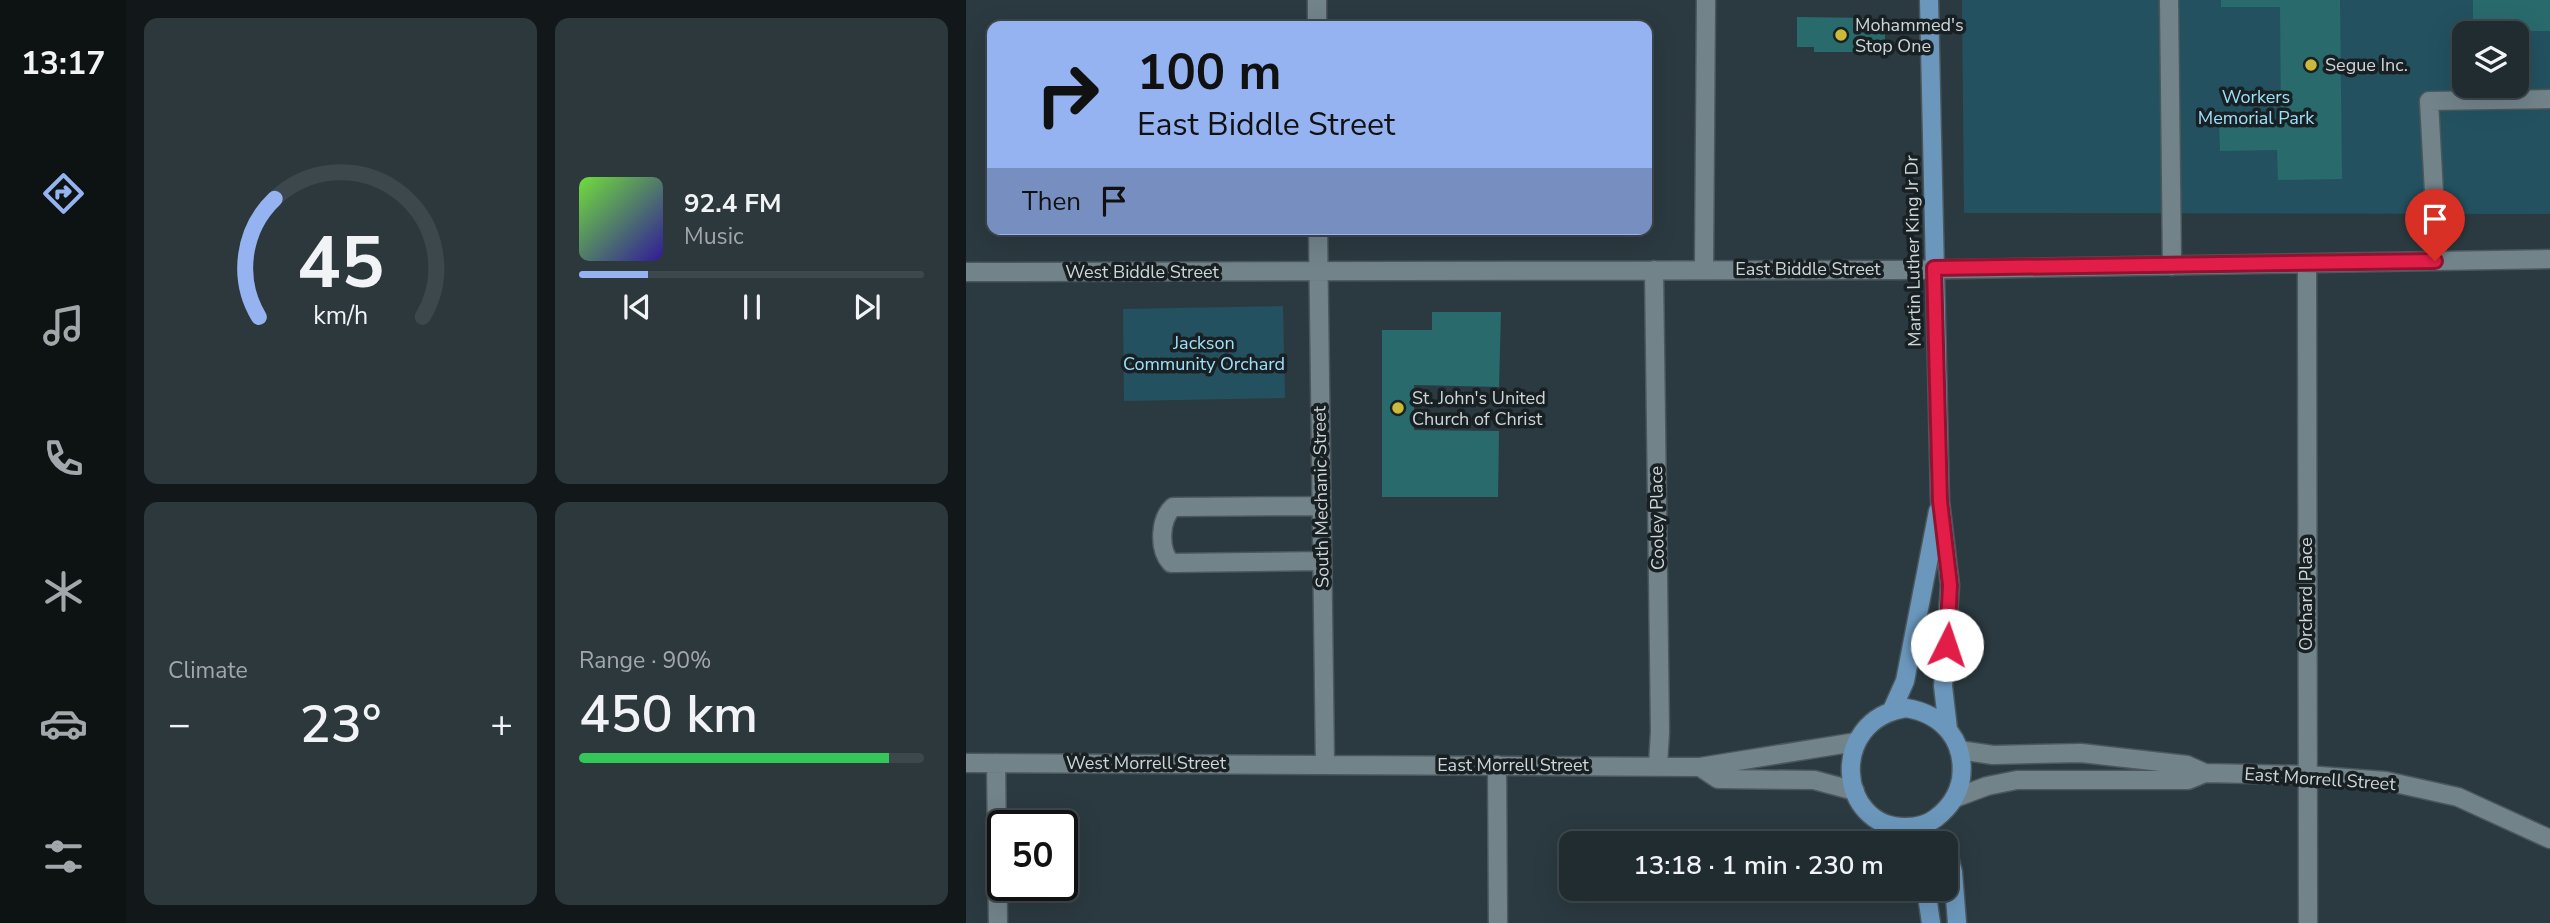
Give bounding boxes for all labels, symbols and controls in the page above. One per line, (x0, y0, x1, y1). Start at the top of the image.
place label: Mohammed's Stop One (1855, 13, 1964, 58)
map controls (2452, 21, 2529, 98)
button: layers (2452, 21, 2529, 98)
marker: Mohammed's Stop One (1833, 27, 1849, 43)
text: 100 m (1137, 39, 1281, 106)
text: 13:17 (21, 42, 105, 85)
icon: right (1022, 49, 1113, 140)
place label: Segue Inc. (2325, 53, 2408, 77)
marker: Segue Inc. (2303, 57, 2319, 73)
park label: Workers Memorial Park (2198, 85, 2315, 130)
text: East Biddle Street (1137, 103, 1395, 146)
street label: Martin Luther King Jr Dr (1899, 154, 1927, 347)
icon: directions (39, 169, 88, 218)
icon: arrive (1095, 182, 1133, 220)
text: Then (1022, 184, 1081, 219)
text: 92.4 FM (684, 186, 781, 221)
pin (2405, 189, 2465, 261)
icon: arrive (2416, 200, 2454, 238)
text: 45 (297, 214, 384, 314)
text: Music (684, 221, 744, 252)
street label: East Biddle Street (1735, 257, 1881, 281)
street label: West Biddle Street (1065, 260, 1220, 284)
icon: previous (618, 288, 656, 326)
icon: pause (733, 288, 771, 326)
icon: next (848, 288, 886, 326)
text: km/h (313, 299, 368, 333)
icon: music (39, 301, 88, 350)
park label: Jackson Community Orchard (1123, 331, 1285, 376)
place label: St. John's United Church of Christ (1412, 386, 1546, 431)
marker: St. John's United Church of Christ (1390, 400, 1406, 416)
street label: South Mechanic Street (1307, 405, 1335, 588)
icon: phone (39, 434, 88, 483)
street label: Cooley Place (1644, 466, 1670, 570)
street label: Orchard Place (2294, 537, 2318, 651)
icon: climate (39, 567, 88, 616)
position arrow (1910, 608, 1984, 682)
text: Range · 90% (579, 645, 711, 676)
text: Climate (168, 655, 248, 686)
text: 450 km (579, 679, 758, 750)
text: 23° (300, 689, 381, 760)
icon: car (39, 699, 88, 748)
text: − (168, 699, 191, 750)
text: + (490, 699, 513, 750)
street label: West Morrell Street (1066, 751, 1227, 775)
street label: East Morrell Street (1437, 753, 1589, 777)
street label: East Morrell Street (2244, 762, 2397, 796)
speed limit sign: 50 (987, 810, 1078, 901)
icon: filters (39, 832, 88, 881)
text: 13:18 · 1 min · 230 m (1633, 848, 1884, 883)

